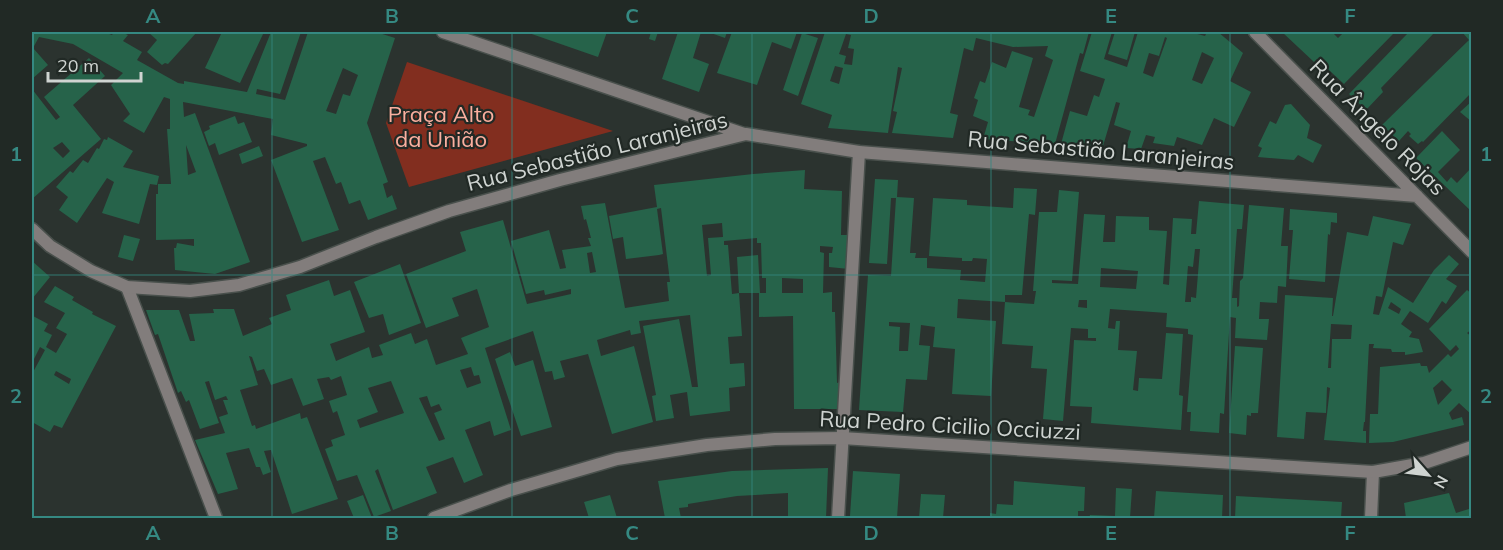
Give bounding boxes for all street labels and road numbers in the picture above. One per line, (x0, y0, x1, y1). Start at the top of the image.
street label: Rua Ângelo Rojas (1304, 53, 1452, 201)
street label: Rua Sebastião Laranjeiras (464, 105, 730, 197)
street label: Rua Sebastião Laranjeiras (966, 124, 1236, 176)
street label: Rua Pedro Cicilio Occiuzzi (819, 404, 1081, 446)

